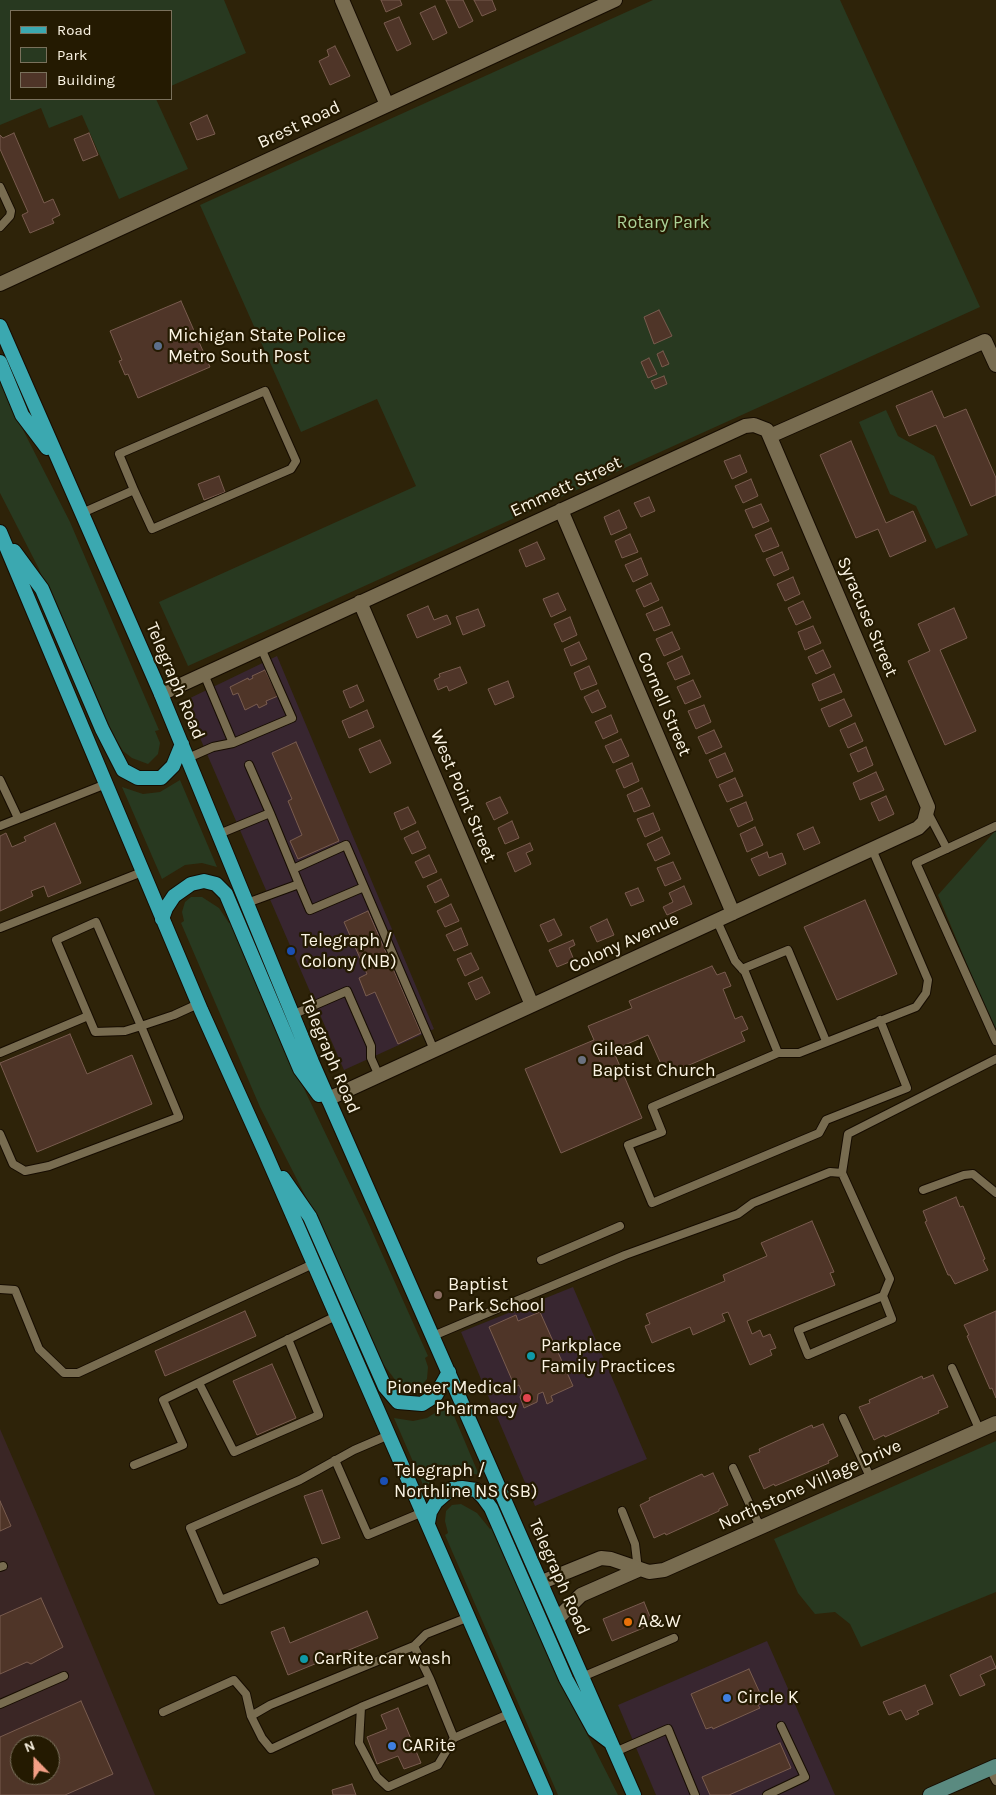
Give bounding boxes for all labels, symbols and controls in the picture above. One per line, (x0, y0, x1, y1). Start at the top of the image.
legend (10, 10, 172, 100)
text: Road (57, 21, 92, 39)
text: Park (57, 46, 87, 64)
text: Building (57, 71, 115, 89)
street label: Brest Road (254, 96, 344, 154)
park label: Rotary Park (616, 212, 710, 234)
place label: Michigan State Police Metro South Post (168, 325, 346, 368)
marker: Michigan State Police Metro South Post (152, 340, 164, 352)
street label: Emmett Street (507, 452, 625, 522)
street label: Syracuse Street (832, 554, 902, 680)
street label: Telegraph Road (141, 619, 209, 743)
street label: Cornell Street (632, 649, 696, 759)
street label: West Point Street (425, 727, 501, 865)
street label: Colony Avenue (566, 908, 682, 978)
place label: Telegraph / Colony (NB) (301, 930, 397, 972)
marker: Telegraph / Colony (NB) (285, 945, 297, 957)
street label: Telegraph Road (296, 993, 364, 1117)
place label: Gilead Baptist Church (592, 1039, 716, 1082)
marker: Gilead Baptist Church (576, 1054, 588, 1066)
place label: Baptist Park School (448, 1274, 545, 1316)
marker: Baptist Park School (432, 1289, 444, 1301)
place label: Parkplace Family Practices (541, 1335, 676, 1378)
marker: Parkplace Family Practices (525, 1350, 537, 1362)
place label: Pioneer Medical Pharmacy (387, 1377, 517, 1420)
marker: Pioneer Medical Pharmacy (521, 1392, 533, 1404)
street label: Northstone Village Drive (715, 1435, 905, 1535)
place label: Telegraph / Northline NS (SB) (394, 1460, 537, 1502)
marker: Telegraph / Northline NS (SB) (378, 1475, 390, 1487)
street label: Telegraph Road (524, 1516, 594, 1638)
place label: A&W (638, 1611, 681, 1633)
marker: A&W (622, 1616, 634, 1628)
place label: CarRite car wash (314, 1648, 451, 1670)
marker: CarRite car wash (298, 1653, 310, 1665)
place label: Circle K (737, 1687, 799, 1709)
marker: Circle K (721, 1692, 733, 1704)
north arrow (10, 1735, 60, 1785)
place label: CARite (402, 1735, 456, 1757)
text: N (22, 1737, 37, 1756)
marker: CARite (386, 1740, 398, 1752)

